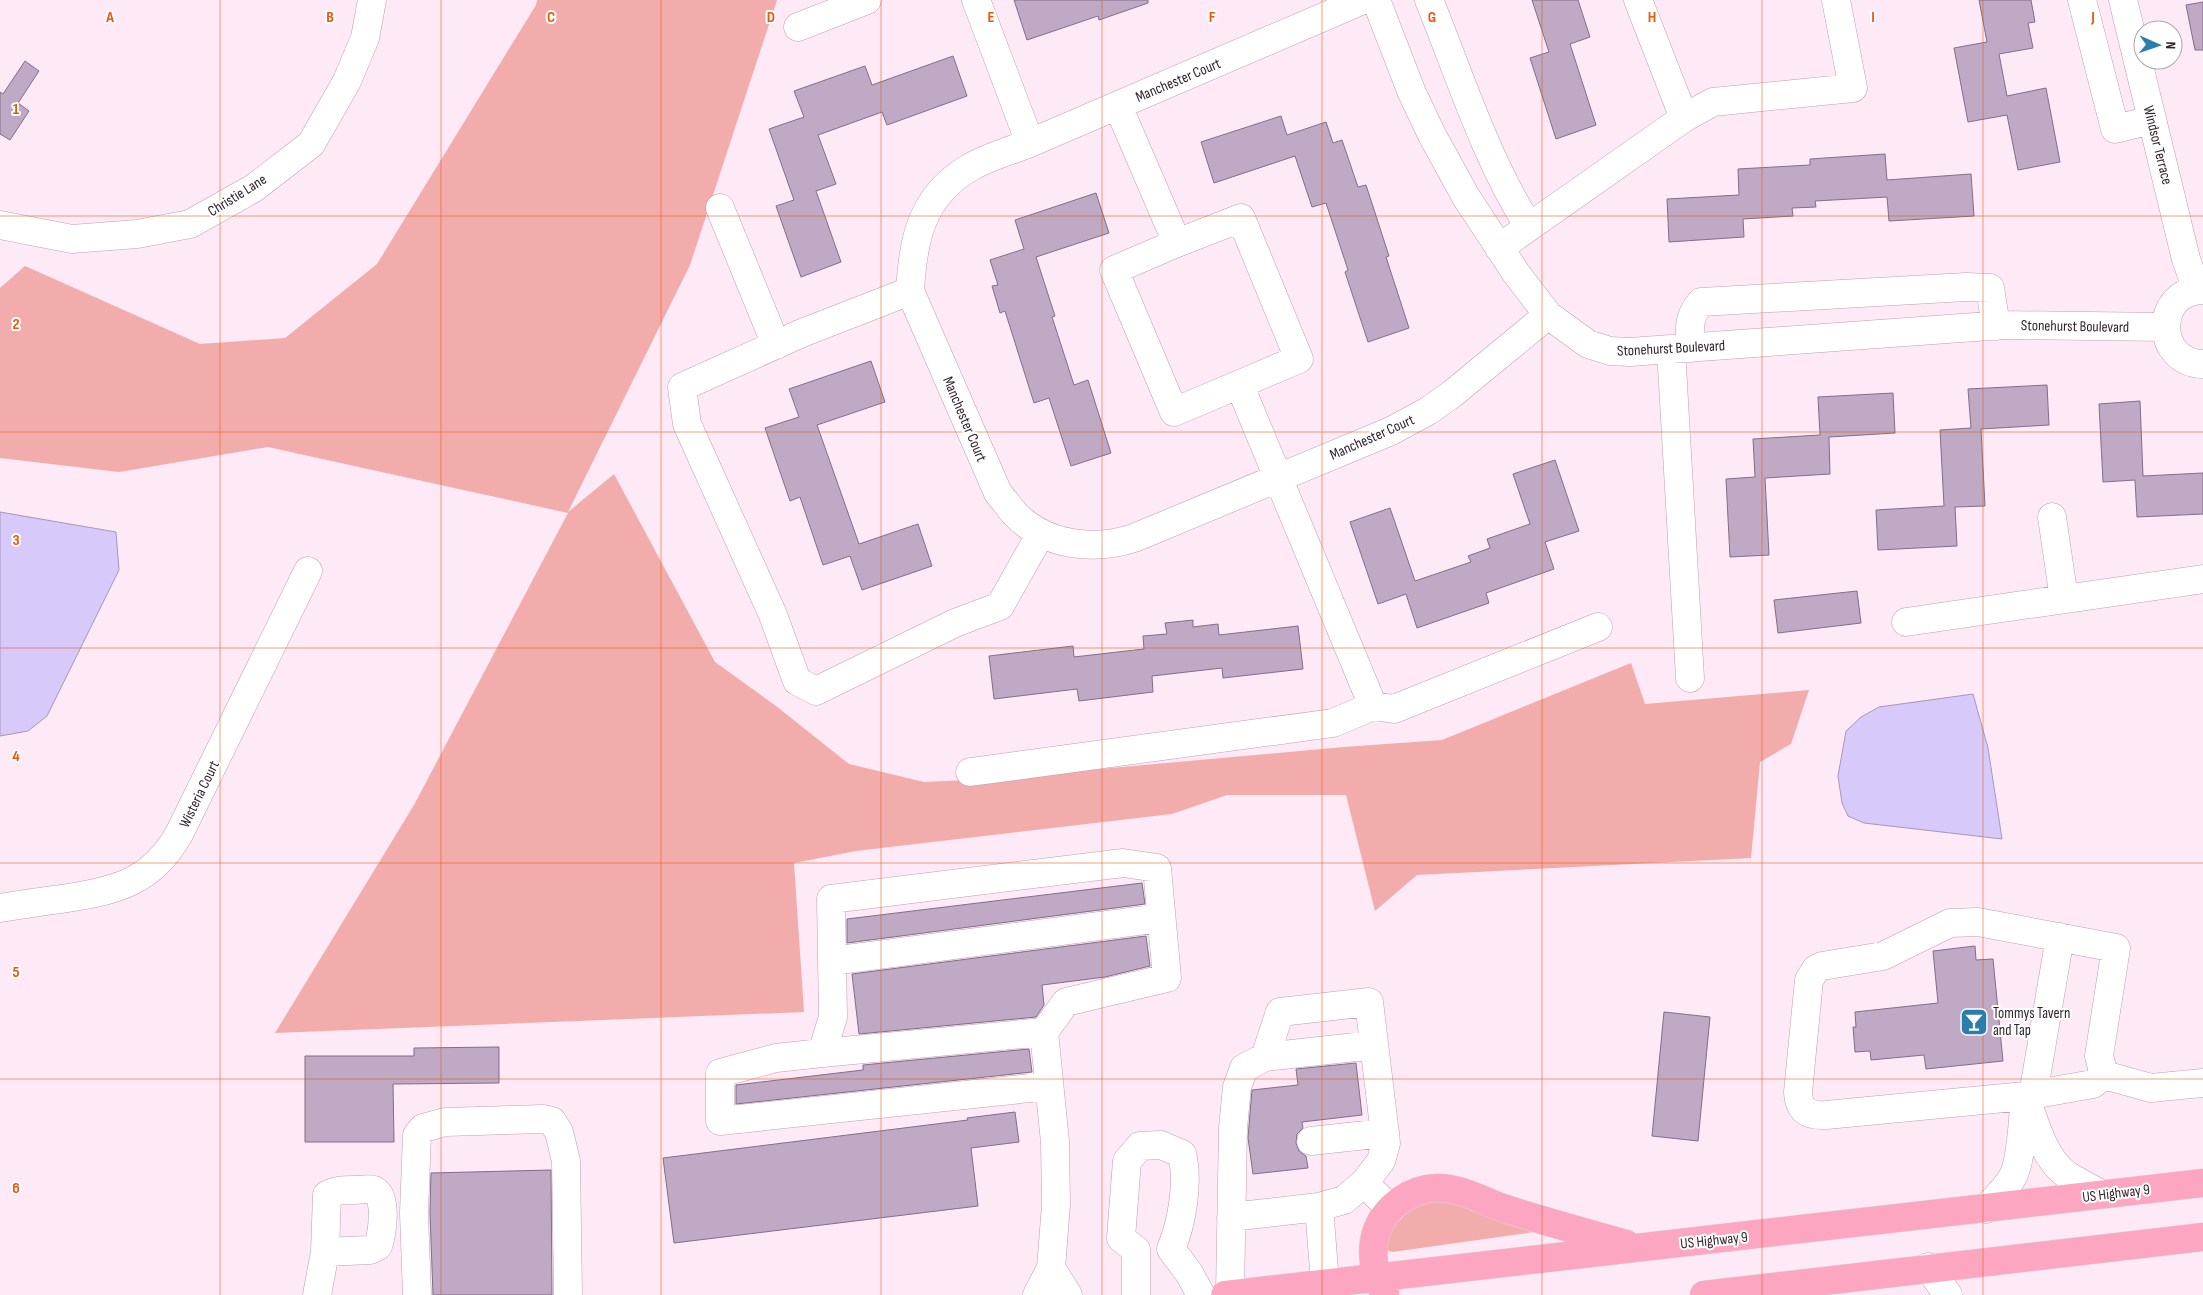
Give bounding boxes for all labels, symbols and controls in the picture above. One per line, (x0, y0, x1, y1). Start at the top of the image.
text: A (105, 8, 114, 27)
text: B (326, 8, 334, 27)
text: C (547, 8, 555, 27)
text: D (767, 8, 775, 27)
text: E (988, 8, 995, 27)
text: F (1209, 8, 1216, 27)
text: G (1428, 8, 1436, 27)
text: H (1648, 8, 1656, 27)
text: I (1871, 8, 1875, 27)
text: J (2090, 8, 2095, 27)
north arrow (2133, 20, 2183, 70)
text: N (2162, 41, 2179, 49)
street label: Manchester Court (1133, 54, 1224, 107)
text: 1 (13, 100, 20, 119)
street label: Windsor Terrace (2139, 104, 2177, 187)
street label: Christie Lane (204, 170, 270, 221)
text: 2 (12, 315, 20, 334)
street label: Stonehurst Boulevard (2021, 316, 2129, 337)
street label: Stonehurst Boulevard (1616, 336, 1726, 361)
street label: Manchester Court (938, 374, 991, 465)
street label: Manchester Court (1327, 410, 1418, 465)
text: 3 (12, 531, 20, 550)
text: 4 (12, 747, 20, 766)
street label: Wisteria Court (175, 757, 224, 831)
text: 5 (12, 963, 20, 982)
place label: Tommys Tavern and Tap (1993, 1004, 2070, 1040)
bar icon: Tommys Tavern and Tap (1959, 1007, 1989, 1037)
text: 6 (12, 1179, 20, 1198)
street label: US Highway 9 (2081, 1180, 2151, 1207)
street label: US Highway 9 (1679, 1228, 1749, 1253)

